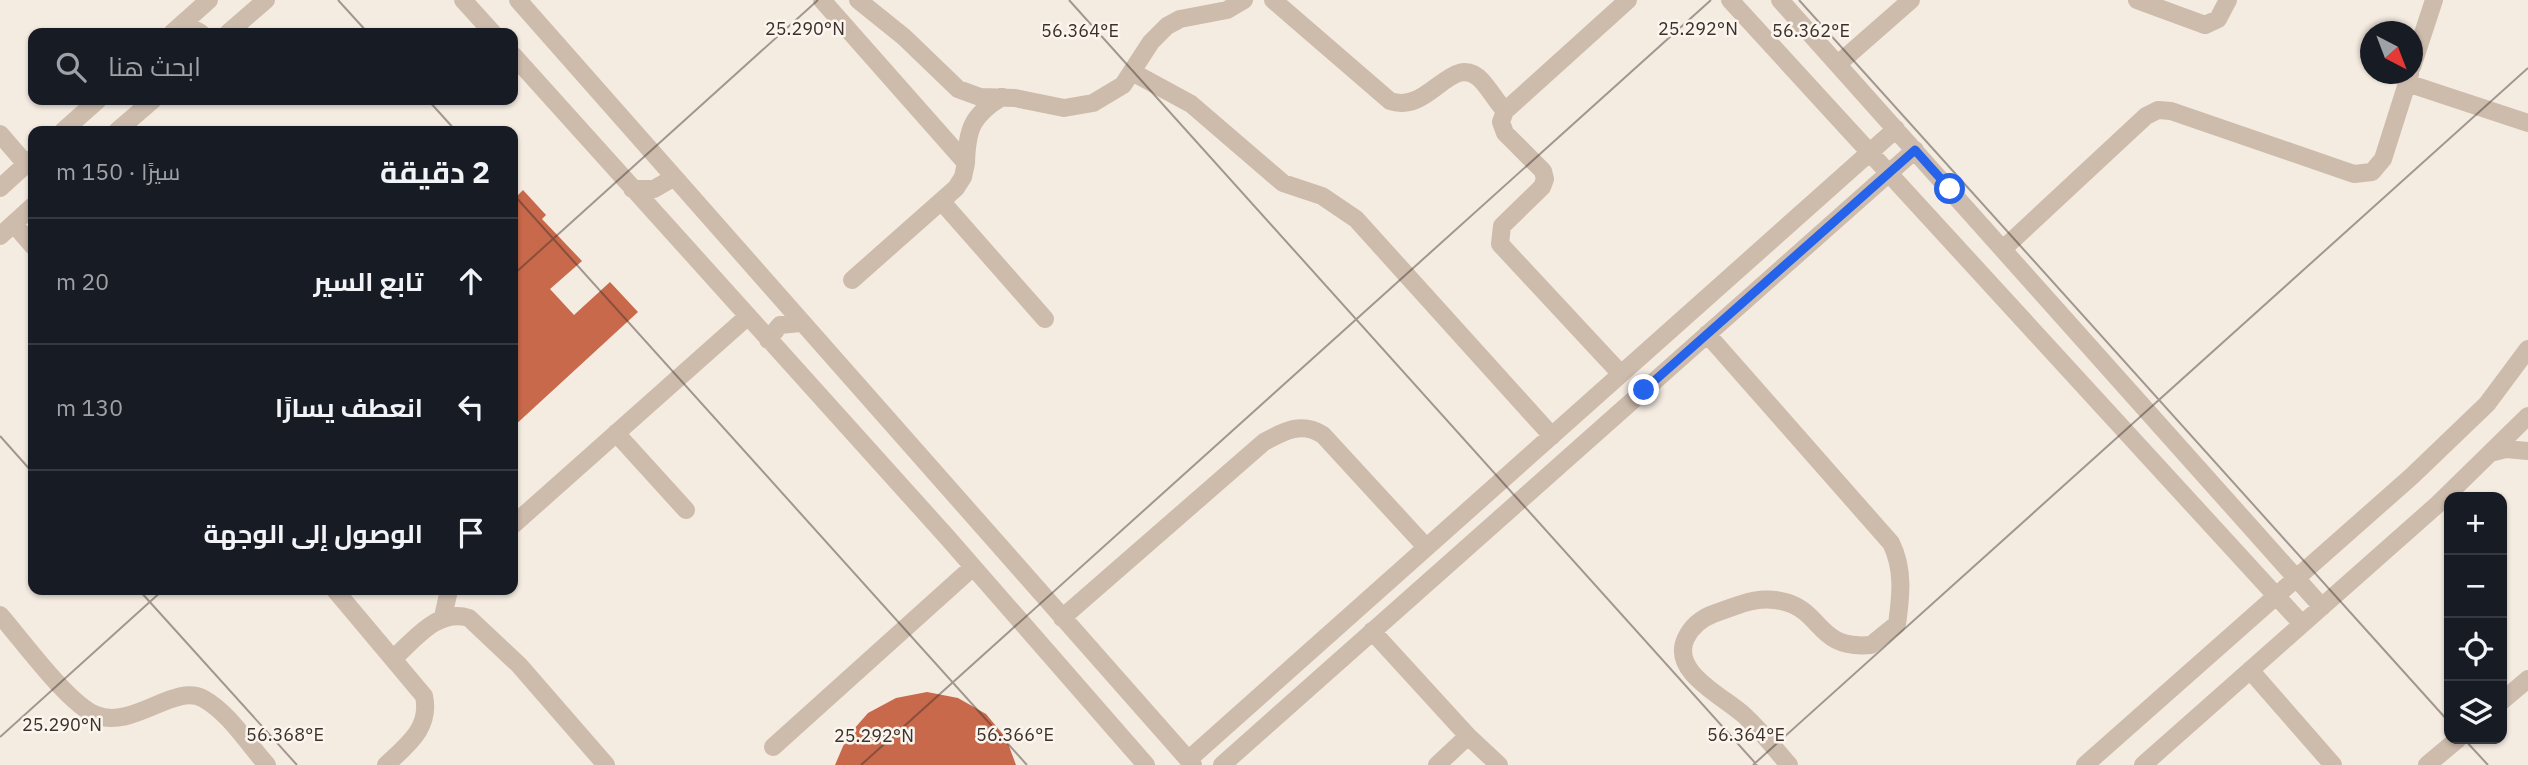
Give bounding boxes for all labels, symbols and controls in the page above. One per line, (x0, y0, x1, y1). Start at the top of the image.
text: 25.290°N (765, 17, 845, 40)
text: 25.292°N (1658, 17, 1738, 40)
text: 56.364°E (1041, 19, 1119, 42)
text: 56.362°E (1772, 19, 1850, 42)
north arrow (2360, 21, 2423, 84)
search box (28, 28, 518, 105)
icon: search (52, 48, 90, 86)
text: ابحث هنا (108, 49, 201, 83)
text: 2 دقيقة (380, 152, 490, 191)
text: سيرًا · 150 m (56, 156, 180, 186)
route start (1934, 173, 1965, 204)
icon: ahead (452, 262, 490, 300)
text: تابع السير (313, 264, 423, 298)
text: 20 m (56, 266, 109, 296)
route end (1628, 374, 1659, 405)
icon: left (452, 388, 490, 426)
text: انعطف يسارًا (275, 390, 423, 424)
text: 130 m (56, 392, 123, 422)
map controls (2444, 492, 2507, 744)
button: + (2444, 492, 2507, 555)
icon: arrive (452, 514, 490, 552)
text: الوصول إلى الوجهة (204, 516, 423, 550)
button: − (2444, 555, 2507, 618)
button: locate (2444, 618, 2507, 681)
button: layers (2444, 681, 2507, 744)
text: 25.290°N (22, 713, 102, 736)
text: 56.368°E (246, 723, 324, 746)
text: 56.366°E (976, 723, 1054, 746)
text: 56.364°E (1707, 723, 1785, 746)
text: 25.292°N (834, 724, 914, 747)

